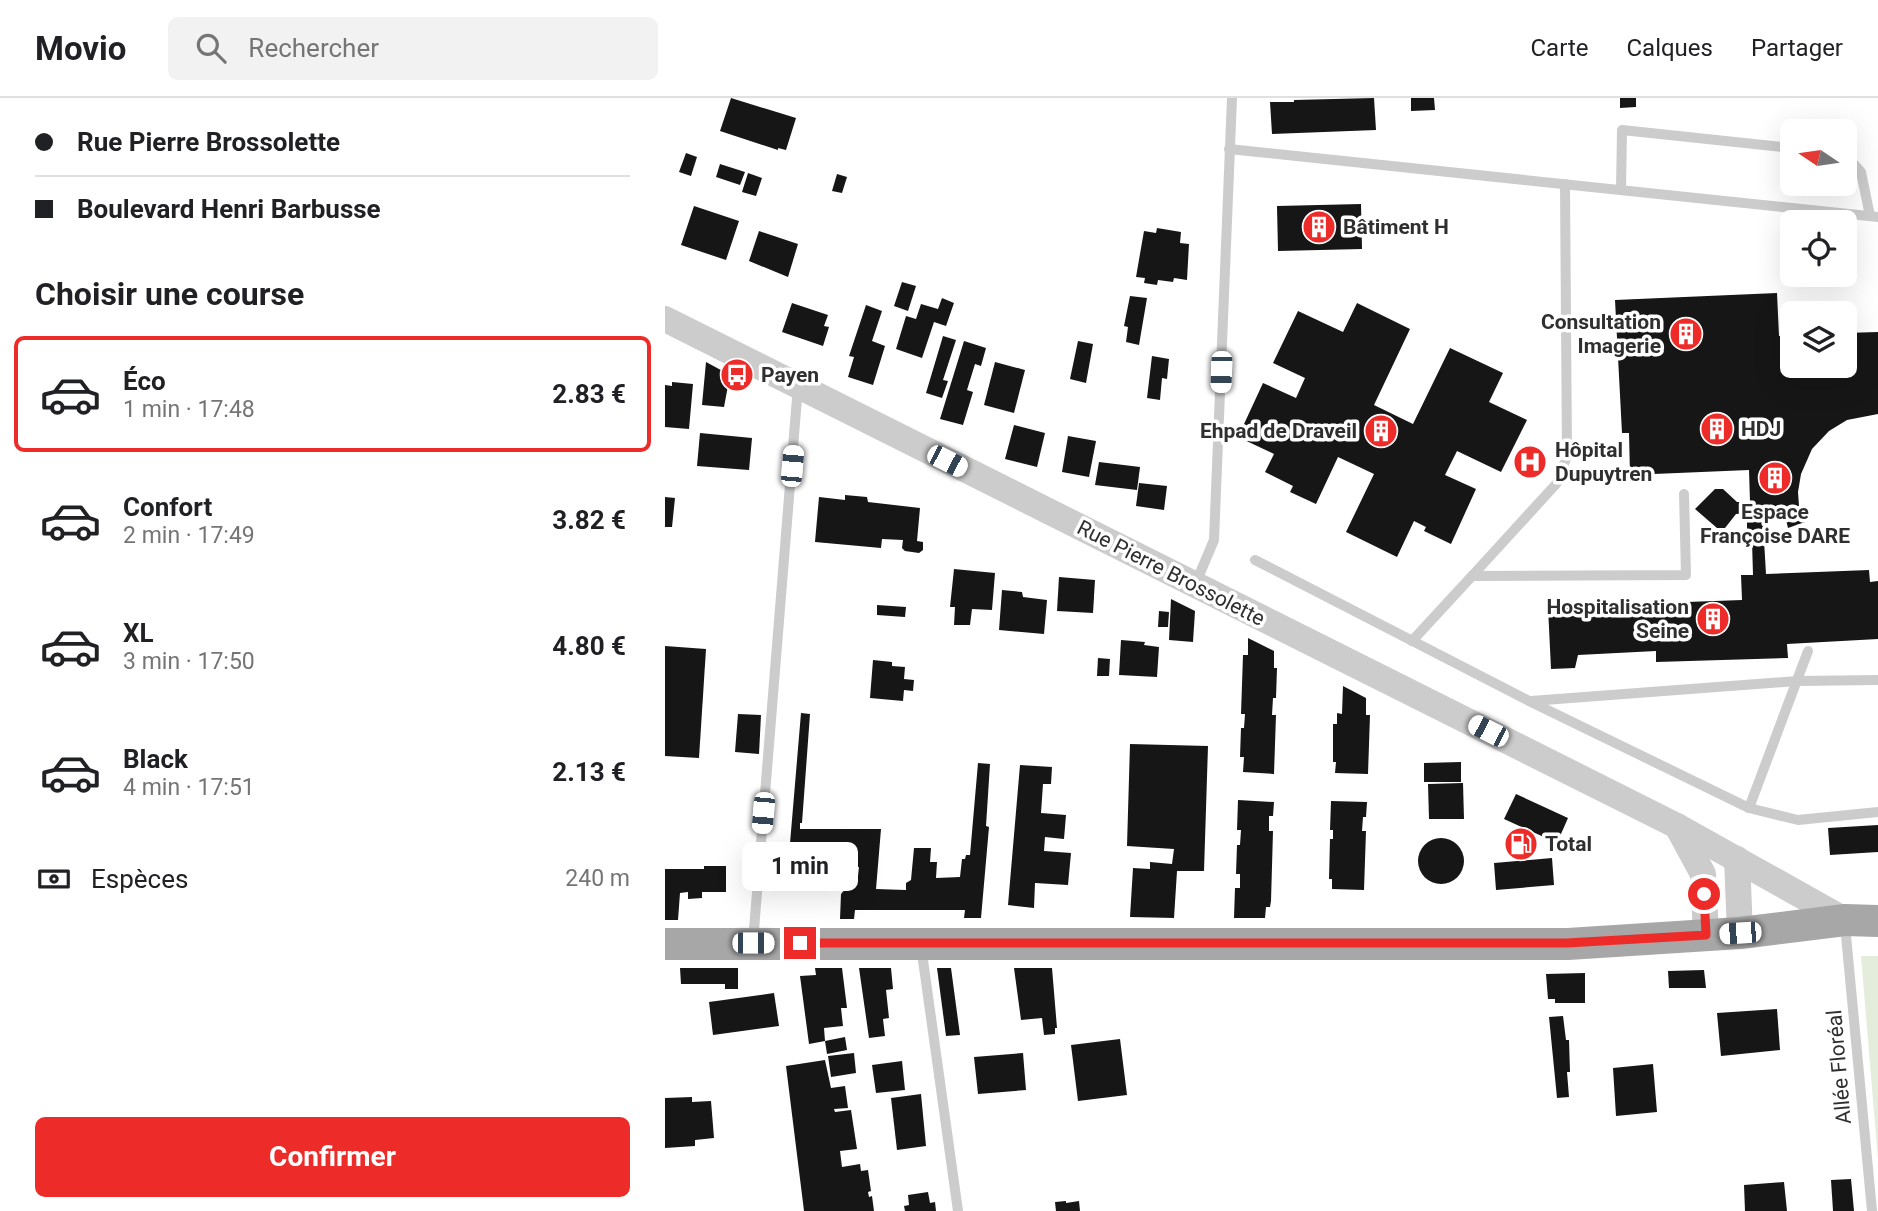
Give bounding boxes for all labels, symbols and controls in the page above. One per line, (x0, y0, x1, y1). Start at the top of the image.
search box (168, 17, 658, 80)
text: Movio (35, 29, 126, 68)
icon: search (192, 29, 230, 67)
text: Rechercher (248, 33, 379, 63)
text: Carte (1530, 34, 1588, 62)
text: Calques (1626, 34, 1713, 62)
text: Partager (1751, 34, 1843, 62)
north arrow (1780, 119, 1857, 196)
map controls (1780, 119, 1857, 378)
text: Rue Pierre Brossolette (77, 127, 340, 157)
text: Boulevard Henri Barbusse (77, 194, 381, 224)
building icon: Bâtiment H (1300, 208, 1338, 246)
button: locate (1780, 210, 1857, 287)
place label: Bâtiment H (1343, 215, 1449, 239)
text: Choisir une course (35, 275, 304, 313)
button: layers (1780, 301, 1857, 378)
place label: Consultation Imagerie (1541, 310, 1661, 358)
building icon: Consultation Imagerie (1667, 315, 1705, 353)
car (1210, 351, 1233, 393)
bus stop icon: Payen (718, 356, 756, 394)
icon: car (39, 363, 102, 426)
place label: Payen (761, 363, 819, 387)
text: Éco (123, 366, 166, 396)
text: 2.83 € (552, 379, 626, 409)
text: 1 min · 17:48 (123, 396, 255, 423)
building icon: HDJ (1698, 410, 1736, 448)
building icon: Ehpad de Draveil (1362, 412, 1400, 450)
place label: HDJ (1741, 417, 1781, 441)
place label: Ehpad de Draveil (1200, 419, 1357, 443)
place label: Hôpital Dupuytren (1555, 438, 1652, 486)
car (924, 442, 971, 480)
hospital icon: Hôpital Dupuytren (1511, 443, 1549, 481)
car (780, 444, 805, 488)
building icon: Espace Françoise DARE (1756, 459, 1794, 497)
icon: car (39, 489, 102, 552)
text: Confort (123, 492, 212, 522)
place label: Espace Françoise DARE (1700, 500, 1850, 548)
text: 3.82 € (552, 505, 626, 535)
street label: Rue Pierre Brossolette (1073, 515, 1269, 631)
text: 2 min · 17:49 (123, 522, 255, 549)
place label: Hospitalisation Seine (1546, 595, 1689, 643)
building icon: Hospitalisation Seine (1694, 600, 1732, 638)
icon: car (39, 615, 102, 678)
text: XL (123, 618, 154, 648)
text: 4.80 € (552, 631, 626, 661)
text: 3 min · 17:50 (123, 648, 255, 675)
car (1465, 712, 1512, 750)
icon: car (39, 741, 102, 804)
text: Black (123, 744, 188, 774)
text: 2.13 € (552, 757, 626, 787)
text: 4 min · 17:51 (123, 774, 255, 801)
car (751, 791, 776, 835)
fuel station icon: Total (1502, 825, 1540, 863)
place label: Total (1545, 832, 1592, 856)
callout: 1 min (742, 842, 858, 890)
text: 1 min (771, 853, 829, 880)
icon: cash (35, 860, 73, 898)
text: Espèces (91, 864, 188, 894)
text: 240 m (565, 865, 630, 892)
route start (1688, 878, 1720, 910)
car (1719, 921, 1762, 945)
route end (784, 927, 816, 959)
car (733, 933, 775, 954)
street label: Allée Floréal (1822, 1009, 1856, 1125)
button: Confirmer (35, 1117, 630, 1197)

